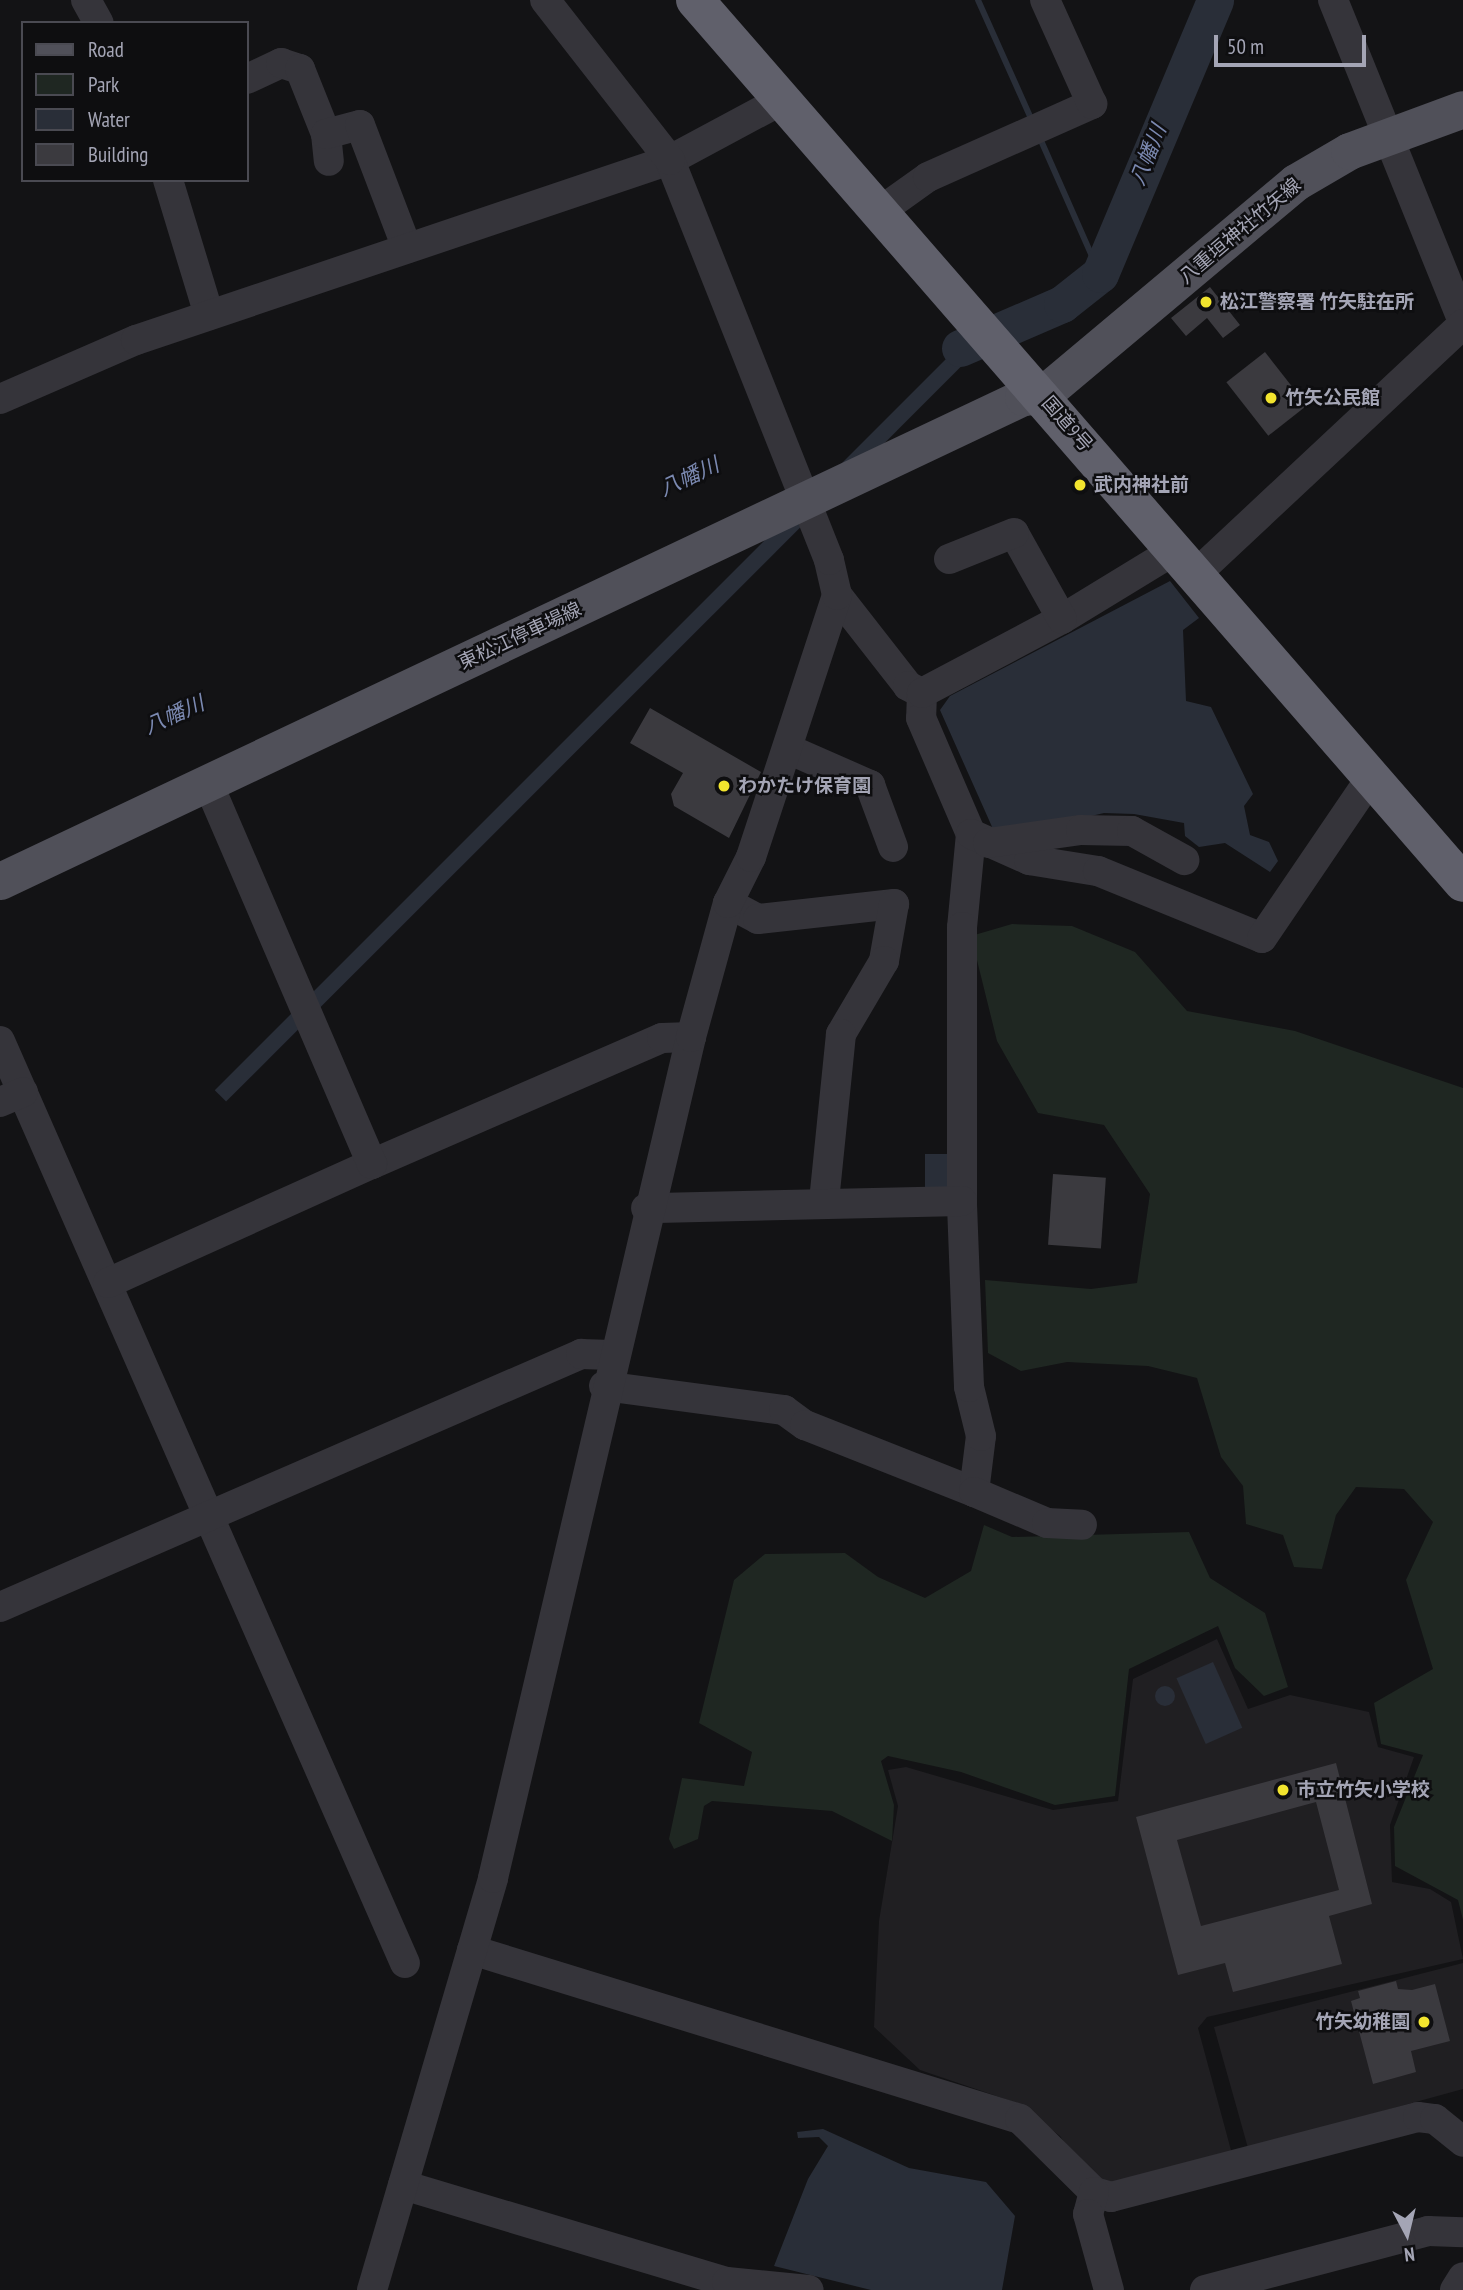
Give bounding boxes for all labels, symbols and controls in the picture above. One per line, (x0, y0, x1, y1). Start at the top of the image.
legend (21, 21, 248, 182)
scale bar (1218, 21, 1370, 65)
text: 50 m (1227, 33, 1264, 60)
text: Road (88, 36, 124, 63)
text: Park (88, 71, 119, 98)
text: Water (88, 106, 130, 133)
water label: 八幡川 (1125, 121, 1171, 189)
text: Building (88, 141, 148, 168)
street label: 八重垣神社竹矢線 (1174, 173, 1306, 289)
place label: 松江警察署 竹矢駐在所 (1220, 291, 1414, 313)
marker: 松江警察署 竹矢駐在所 (1198, 294, 1214, 310)
place label: 竹矢公民館 (1285, 387, 1380, 409)
marker: 竹矢公民館 (1263, 390, 1279, 406)
street label: 国道9号 (1037, 392, 1097, 456)
water label: 八幡川 (655, 452, 723, 502)
place label: 武内神社前 (1094, 474, 1189, 496)
marker: 武内神社前 (1072, 477, 1088, 493)
street label: 東松江停車場線 (455, 598, 585, 674)
water label: 八幡川 (140, 691, 208, 739)
place label: わかたけ保育園 (738, 775, 871, 797)
marker: わかたけ保育園 (716, 778, 732, 794)
place label: 市立竹矢小学校 (1297, 1779, 1430, 1801)
marker: 市立竹矢小学校 (1275, 1782, 1291, 1798)
place label: 竹矢幼稚園 (1315, 2011, 1410, 2033)
marker: 竹矢幼稚園 (1416, 2014, 1432, 2030)
north arrow (1372, 2199, 1442, 2269)
text: N (1403, 2242, 1416, 2267)

